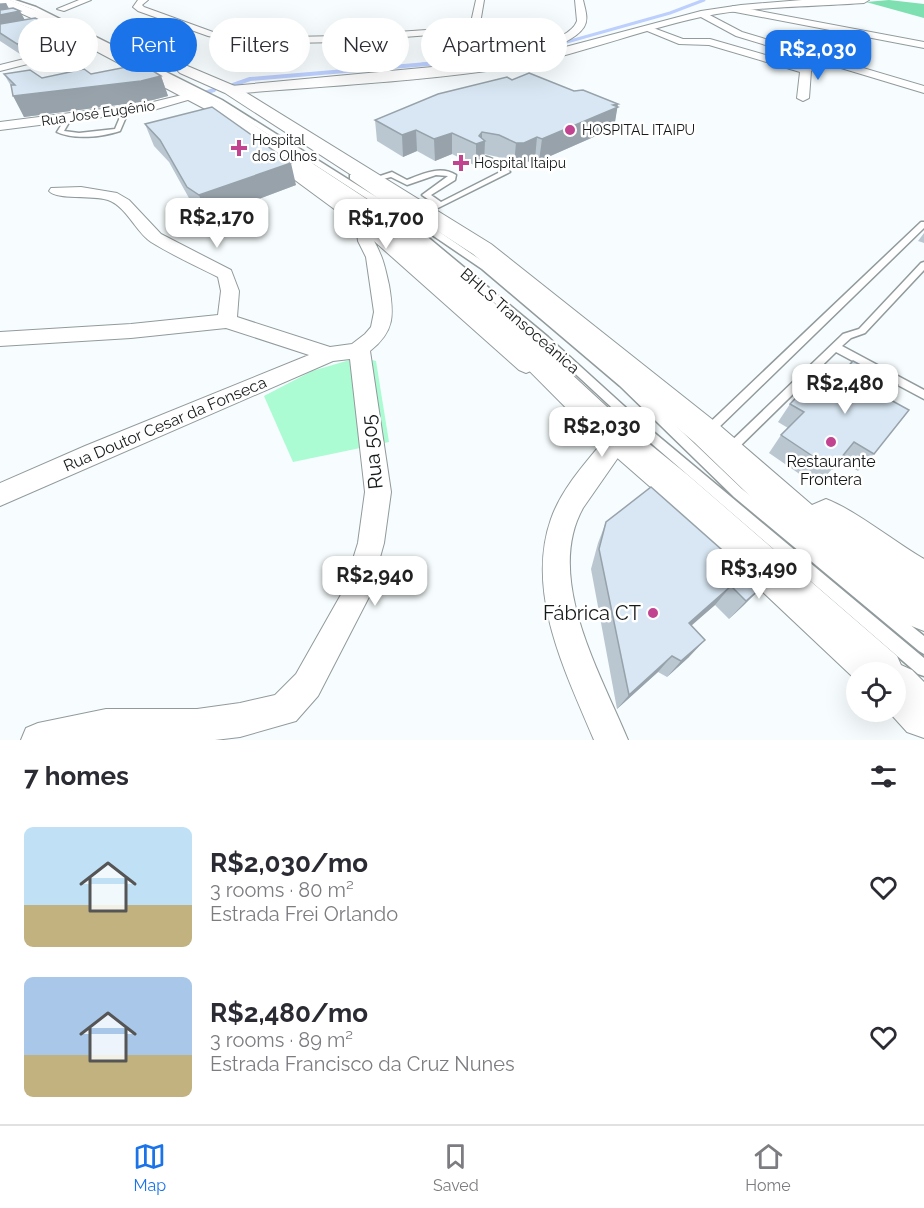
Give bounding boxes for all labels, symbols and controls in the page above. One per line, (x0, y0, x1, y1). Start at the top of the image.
chip: Buy (18, 18, 98, 72)
chip: Rent (110, 18, 197, 72)
chip: Filters (209, 18, 310, 72)
chip: New (322, 18, 409, 72)
chip: Apartment (421, 18, 567, 72)
pin: R$2,030 (763, 30, 873, 81)
text: R$2,030 (779, 37, 857, 61)
street label: Rua José Eugênio (40, 97, 156, 129)
place label: HOSPITAL ITAIPU (582, 122, 695, 138)
marker: HOSPITAL ITAIPU (563, 123, 577, 137)
place label: Hospital dos Olhos (252, 132, 317, 164)
marker: Hospital dos Olhos (230, 139, 248, 157)
marker: Hospital Itaipu (452, 154, 470, 172)
place label: Hospital Itaipu (474, 155, 566, 171)
pin: R$2,170 (162, 198, 272, 249)
pin: R$1,700 (331, 199, 441, 250)
text: R$2,170 (179, 205, 255, 229)
text: R$1,700 (348, 206, 424, 230)
street label: BHLS Transoceânica (457, 264, 583, 378)
pin: R$2,480 (790, 364, 900, 415)
text: R$2,480 (806, 371, 884, 395)
street label: Rua Doutor Cesar da Fonseca (61, 373, 269, 475)
pin: R$2,030 (547, 407, 657, 458)
street label: Rua 505 (356, 413, 388, 490)
text: R$2,030 (563, 414, 641, 438)
marker: Restaurante Frontera (824, 435, 838, 449)
place label: Restaurante Frontera (786, 452, 876, 489)
pin: R$3,490 (704, 549, 814, 600)
pin: R$2,940 (320, 556, 430, 607)
text: R$3,490 (720, 556, 798, 580)
text: R$2,940 (336, 563, 414, 587)
place label: Fábrica CT (543, 601, 641, 625)
marker: Fábrica CT (646, 606, 660, 620)
map controls (846, 662, 906, 722)
button: locate (846, 662, 906, 722)
icon: filters (867, 760, 900, 793)
text: 7 homes (24, 761, 129, 791)
text: R$2,030/mo (210, 848, 368, 878)
icon: home (72, 851, 144, 923)
icon: heart (867, 871, 900, 904)
text: 3 rooms · 80 m² (210, 878, 354, 902)
text: Estrada Frei Orlando (210, 902, 398, 926)
text: R$2,480/mo (210, 998, 368, 1028)
icon: home (72, 1001, 144, 1073)
icon: heart (867, 1021, 900, 1054)
text: 3 rooms · 89 m² (210, 1028, 353, 1052)
text: Estrada Francisco da Cruz Nunes (210, 1052, 515, 1076)
tab: Map (133, 1140, 166, 1195)
tab: Saved (433, 1140, 479, 1195)
tab: Home (745, 1140, 791, 1195)

